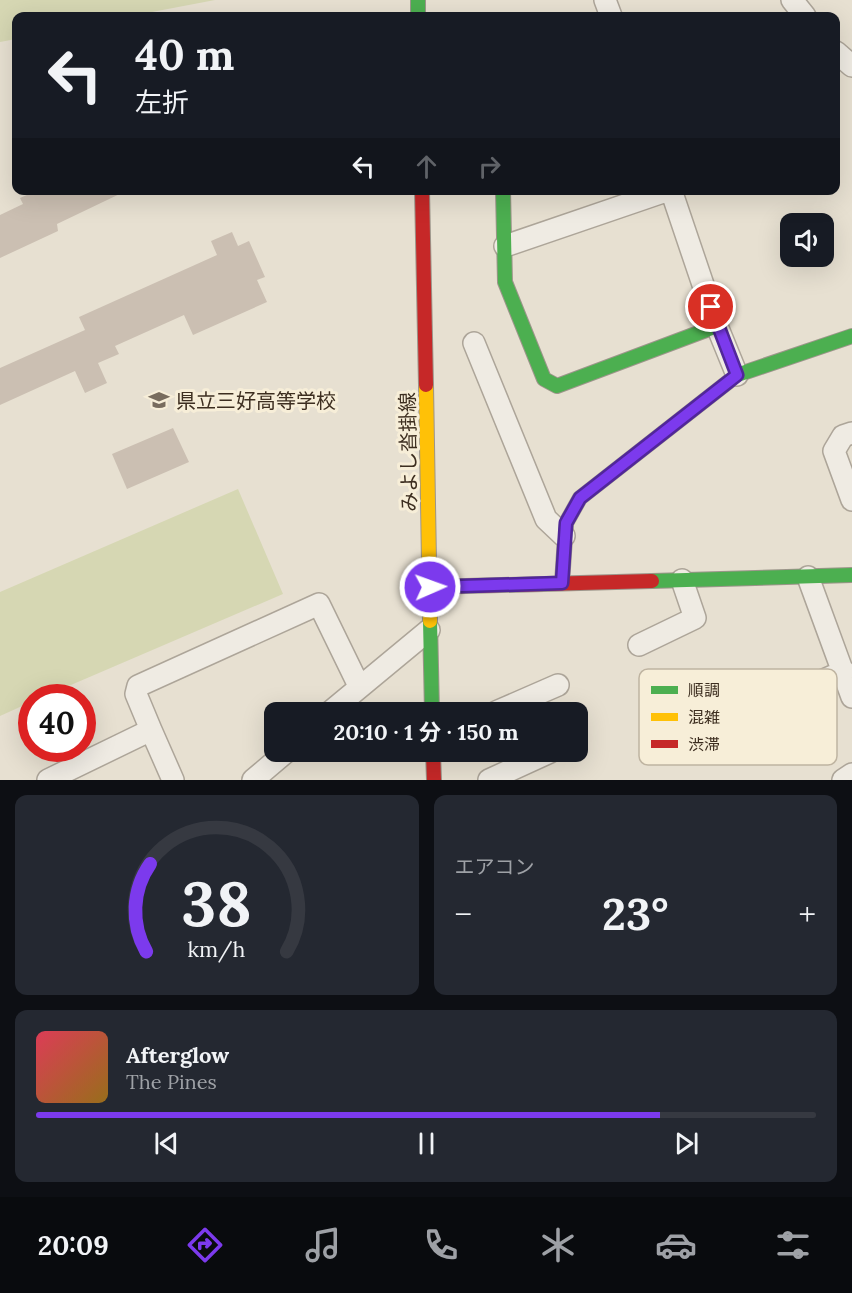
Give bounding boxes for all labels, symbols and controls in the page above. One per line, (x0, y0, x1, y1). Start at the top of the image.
text: 40 m (135, 28, 234, 82)
icon: left (36, 36, 114, 114)
text: 左折 (135, 85, 189, 119)
icon: left (347, 150, 380, 183)
icon: ahead (410, 150, 443, 183)
icon: right (473, 150, 506, 183)
map controls (780, 213, 834, 267)
button: sound (780, 213, 834, 267)
pin (685, 281, 736, 332)
icon: arrive (694, 290, 727, 323)
school or university icon: 県立三好高等学校 (147, 388, 171, 412)
place label: 県立三好高等学校 (176, 388, 336, 413)
street label: みよし沓掛線 (394, 392, 422, 512)
position arrow (398, 555, 462, 619)
legend (639, 669, 837, 765)
text: 順調 (688, 680, 720, 700)
speed limit sign: 40 (18, 684, 96, 762)
text: 混雑 (688, 707, 720, 727)
text: 20:10 · 1 分 · 150 m (334, 718, 518, 746)
text: 渋滞 (688, 734, 720, 754)
text: エアコン (455, 854, 535, 879)
text: 38 (181, 863, 252, 943)
text: 23° (602, 885, 668, 942)
text: − (455, 893, 472, 935)
text: + (798, 893, 816, 935)
text: km/h (188, 935, 246, 963)
text: Afterglow (126, 1041, 229, 1069)
text: The Pines (126, 1069, 217, 1094)
icon: previous (150, 1127, 183, 1160)
icon: pause (410, 1127, 443, 1160)
icon: next (670, 1127, 703, 1160)
icon: directions (184, 1224, 226, 1266)
icon: music (302, 1224, 344, 1266)
icon: phone (420, 1224, 462, 1266)
icon: climate (537, 1224, 579, 1266)
icon: car (655, 1224, 697, 1266)
icon: filters (772, 1224, 814, 1266)
text: 20:09 (38, 1228, 109, 1262)

